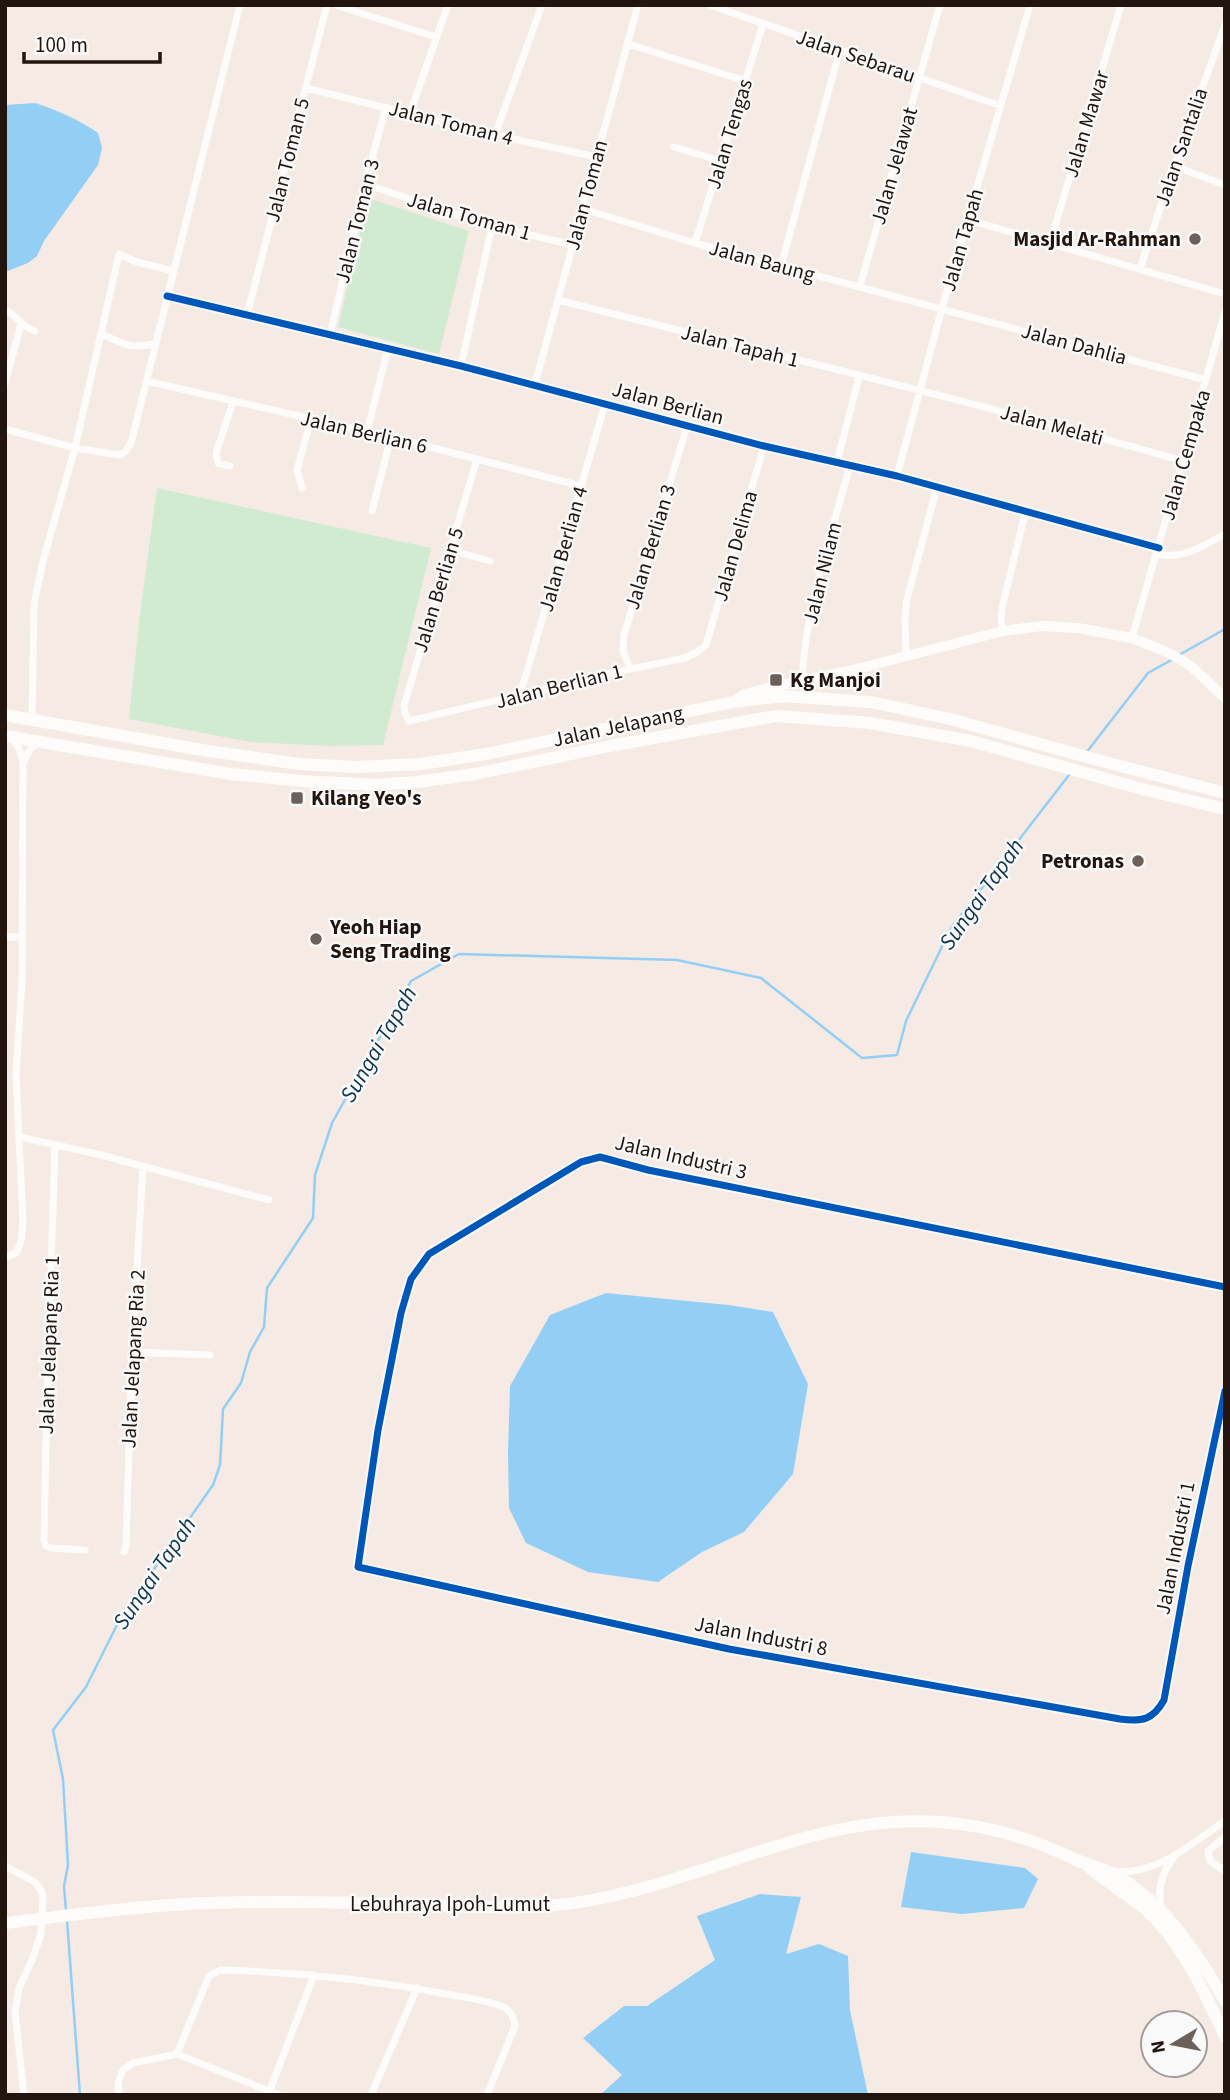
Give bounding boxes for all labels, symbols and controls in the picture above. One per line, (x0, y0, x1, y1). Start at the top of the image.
scale bar (24, 21, 161, 65)
street label: Jalan Sebarau (792, 22, 920, 90)
text: 100 m (35, 30, 88, 60)
street label: Jalan Mawar (1055, 66, 1117, 181)
street label: Jalan Tengas (698, 75, 760, 193)
street label: Jalan Santalia (1147, 84, 1215, 210)
street label: Jalan Toman 4 (385, 93, 517, 153)
street label: Jalan Toman 5 (257, 94, 317, 226)
street label: Jalan Jelawat (863, 104, 925, 228)
street label: Jalan Toman (557, 137, 615, 253)
street label: Jalan Toman 3 (327, 155, 387, 287)
street label: Jalan Toman 1 (404, 184, 534, 248)
street label: Jalan Tapah (933, 185, 991, 295)
place label: Masjid Ar-Rahman (1013, 224, 1181, 254)
marker: Masjid Ar-Rahman (1187, 231, 1203, 247)
street label: Jalan Baung (706, 232, 819, 290)
street label: Jalan Dahlia (1018, 315, 1130, 373)
street label: Jalan Tapah 1 (678, 317, 802, 375)
street label: Jalan Berlian (609, 374, 727, 432)
street label: Jalan Cempaka (1152, 386, 1218, 524)
street label: Jalan Melati (997, 397, 1107, 453)
street label: Jalan Berlian 6 (298, 403, 430, 461)
street label: Jalan Berlian 3 (617, 481, 683, 613)
street label: Jalan Berlian 4 (531, 483, 595, 615)
street label: Jalan Delima (705, 487, 765, 605)
street label: Jalan Nilam (795, 519, 849, 627)
street label: Jalan Berlian 5 (405, 524, 471, 656)
street label: Jalan Berlian 1 (493, 656, 625, 716)
place label: Kg Manjoi (790, 665, 881, 695)
marker: Kg Manjoi (768, 672, 784, 688)
street label: Jalan Jelapang (550, 697, 686, 754)
place label: Kilang Yeo's (311, 783, 421, 813)
marker: Kilang Yeo's (289, 790, 305, 806)
water label: Sungai Tapah (931, 832, 1032, 957)
place label: Petronas (1041, 846, 1124, 876)
marker: Petronas (1130, 853, 1146, 869)
place label: Yeoh Hiap Seng Trading (329, 912, 451, 966)
marker: Yeoh Hiap Seng Trading (308, 931, 324, 947)
water label: Sungai Tapah (332, 980, 425, 1109)
street label: Jalan Industri 3 (612, 1127, 750, 1187)
street label: Jalan Jelapang Ria 1 (31, 1255, 67, 1435)
street label: Jalan Jelapang Ria 2 (113, 1269, 153, 1449)
street label: Jalan Industri 1 (1147, 1479, 1203, 1617)
water label: Sungai Tapah (105, 1510, 204, 1636)
street label: Jalan Industri 8 (692, 1608, 830, 1664)
street label: Lebuhraya Ipoh-Lumut (350, 1889, 550, 1919)
north arrow (1139, 2009, 1209, 2079)
text: N (1144, 2038, 1173, 2055)

